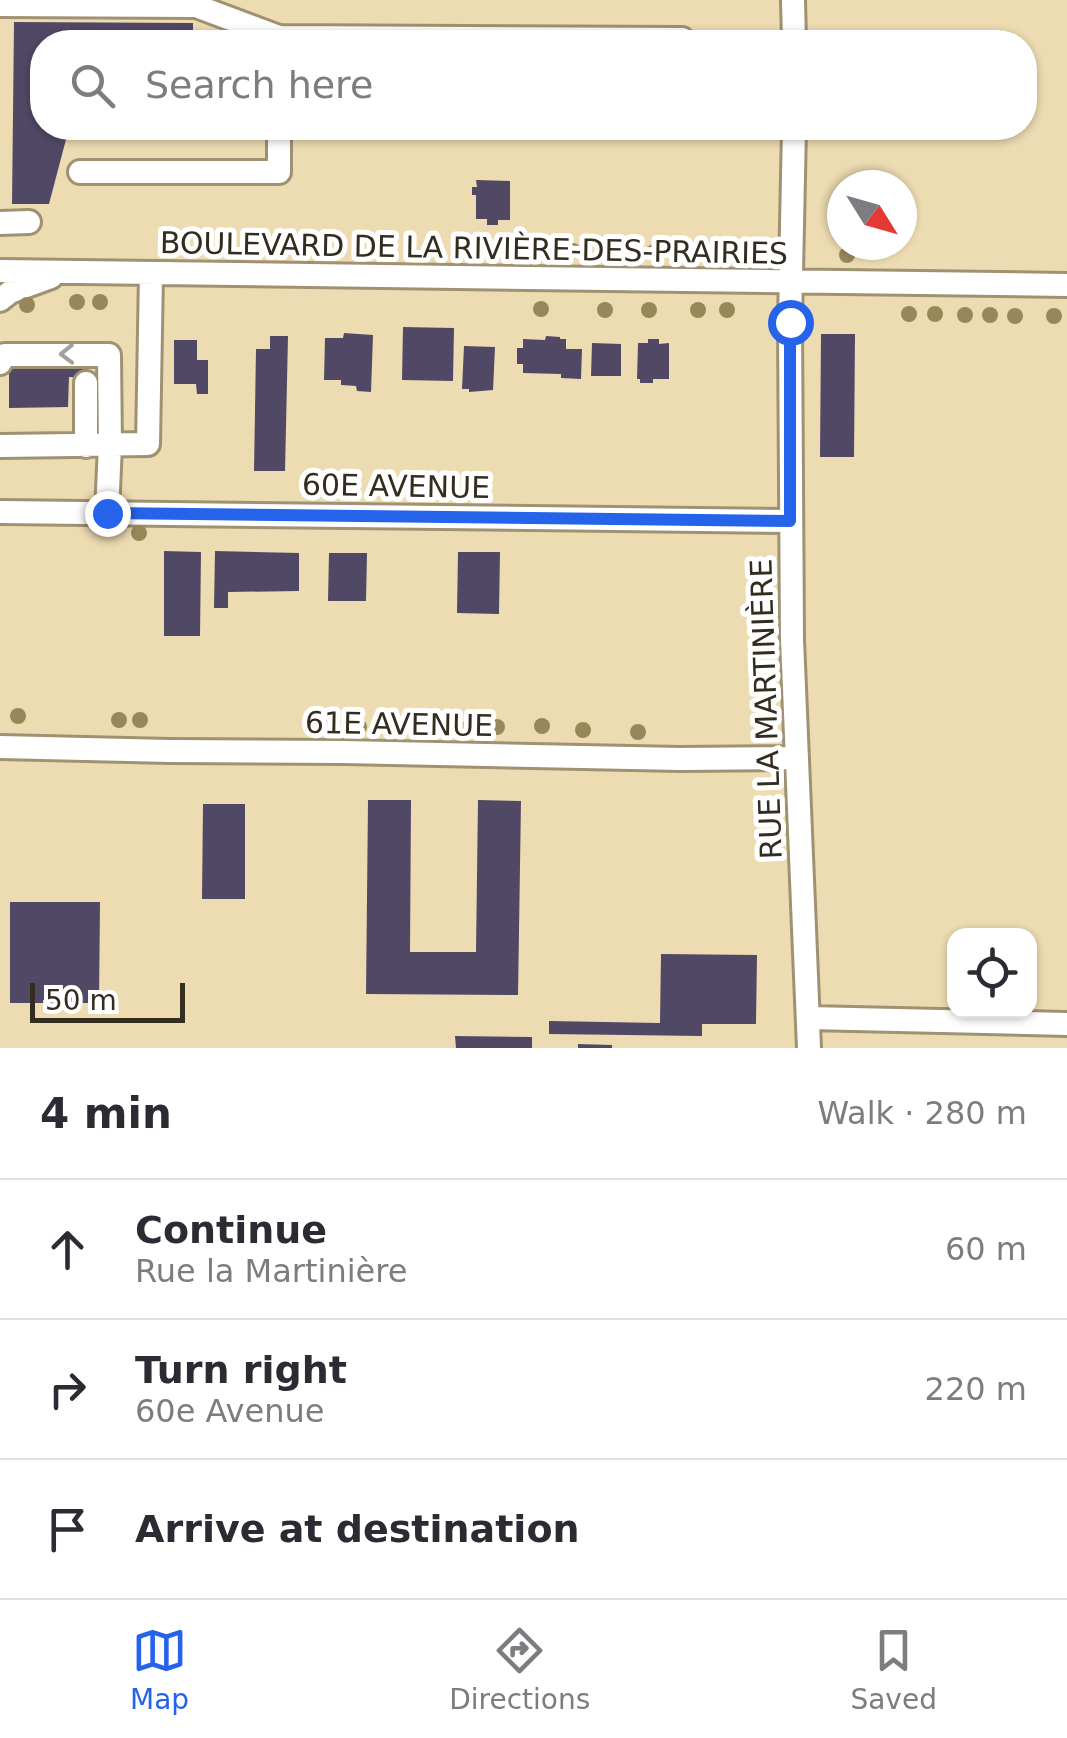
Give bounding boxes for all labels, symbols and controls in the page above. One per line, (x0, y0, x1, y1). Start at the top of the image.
search box (30, 30, 1037, 140)
icon: search (65, 58, 120, 113)
text: Search here (145, 63, 373, 107)
north arrow (827, 170, 917, 260)
street label: BOULEVARD DE LA RIVIÈRE-DES-PRAIRIES (160, 225, 788, 271)
route start (768, 300, 814, 346)
one-way arrow (59, 343, 74, 365)
street label: 60E AVENUE (302, 467, 490, 505)
route end (85, 491, 131, 537)
street label: RUE LA MARTINIÈRE (743, 558, 789, 860)
street label: 61E AVENUE (305, 705, 493, 743)
map controls (947, 928, 1037, 1018)
button: locate (947, 928, 1037, 1018)
scale bar (30, 978, 185, 1023)
text: 50 m (45, 984, 117, 1017)
text: 4 min (40, 1089, 172, 1138)
text: Walk · 280 m (817, 1094, 1027, 1132)
text: Continue (135, 1208, 327, 1252)
icon: ahead (40, 1222, 95, 1277)
text: 60 m (945, 1230, 1027, 1268)
text: Rue la Martinière (135, 1252, 407, 1290)
text: Turn right (135, 1348, 347, 1392)
icon: right (40, 1362, 95, 1417)
text: 220 m (925, 1370, 1027, 1408)
text: 60e Avenue (135, 1392, 324, 1430)
icon: arrive (40, 1502, 95, 1557)
text: Arrive at destination (135, 1507, 580, 1551)
tab: Map (130, 1623, 189, 1716)
tab: Directions (449, 1623, 590, 1716)
tab: Saved (850, 1623, 937, 1716)

